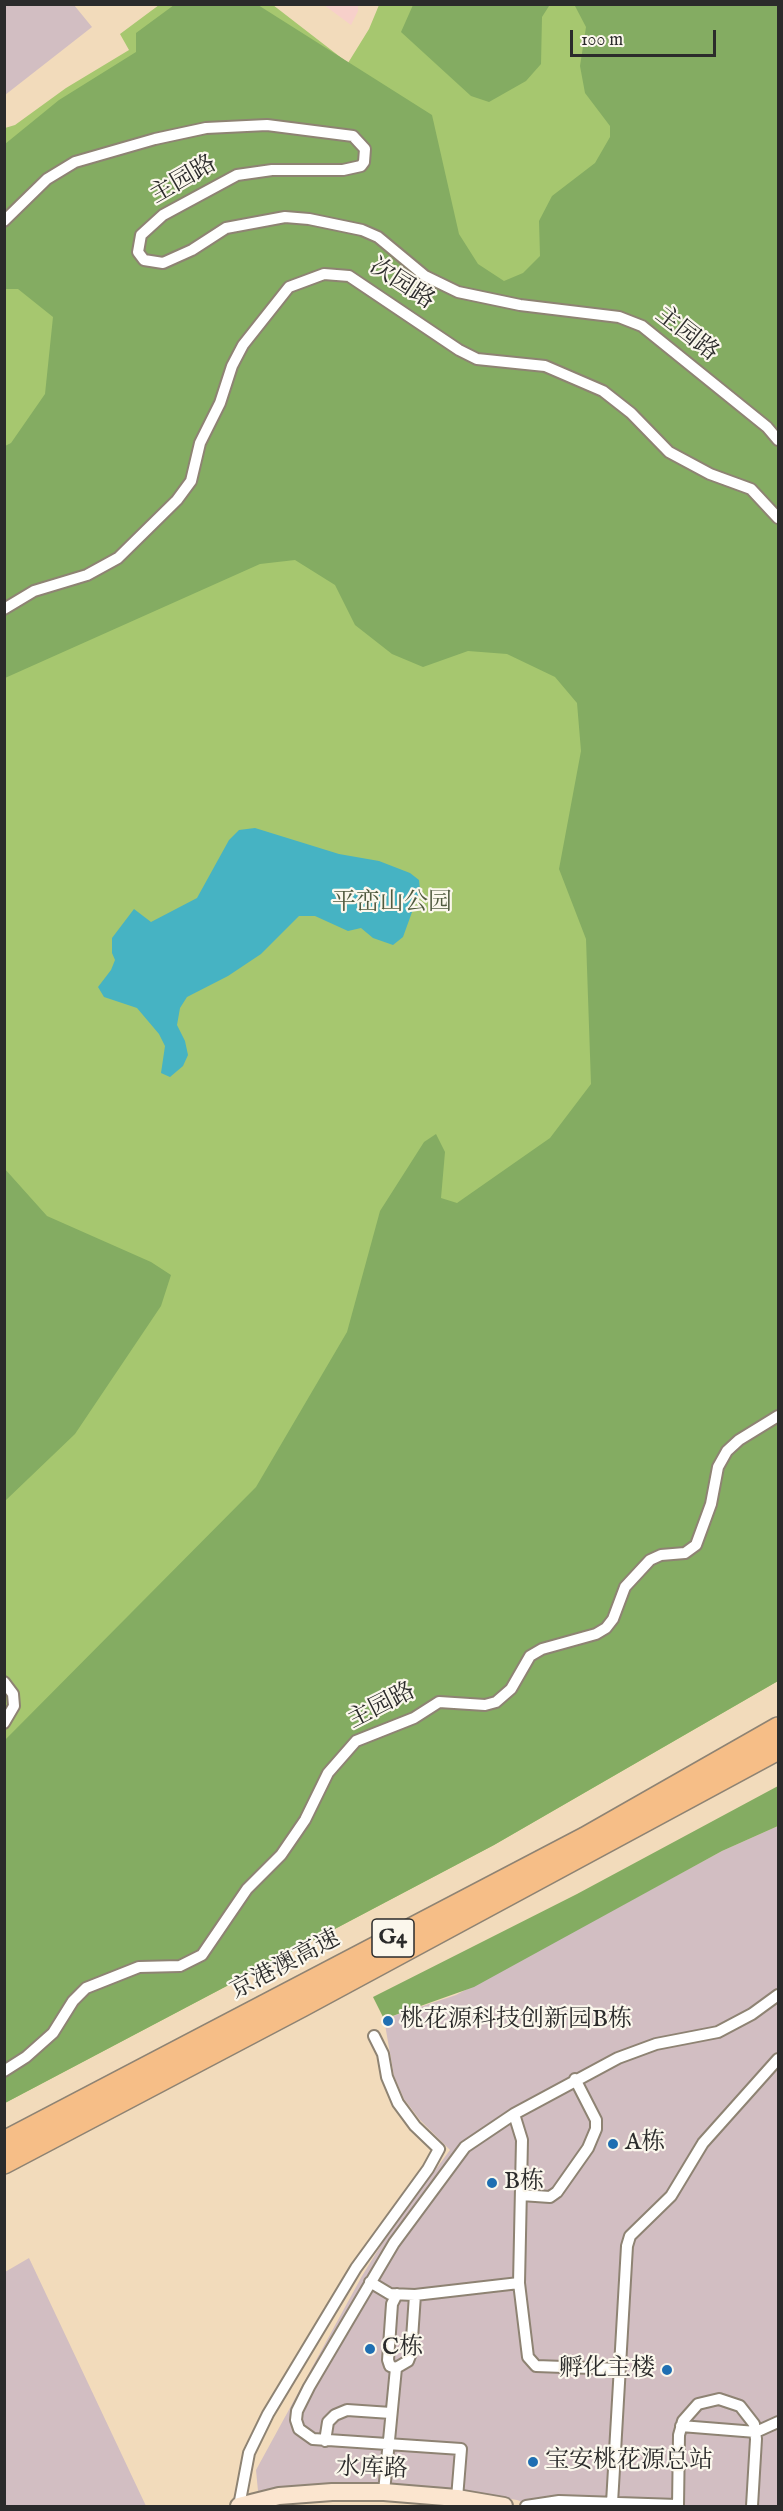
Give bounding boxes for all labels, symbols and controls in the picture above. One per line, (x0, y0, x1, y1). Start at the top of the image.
scale bar (573, 18, 718, 56)
text: 100 m (581, 29, 623, 52)
street label: 主园路 (146, 151, 222, 211)
street label: 次园路 (363, 253, 439, 317)
street label: 主园路 (649, 301, 723, 369)
park label: 平峦山公园 (332, 890, 452, 918)
street label: 主园路 (343, 1678, 421, 1736)
road number: G4 (372, 1919, 414, 1957)
street label: 京港澳高速 (226, 1925, 346, 2007)
place label: 桃花源科技创新园B栋 (400, 2007, 632, 2035)
marker: 桃花源科技创新园B栋 (381, 2014, 395, 2028)
place label: A栋 (625, 2130, 665, 2158)
marker: A栋 (606, 2137, 620, 2151)
place label: B栋 (504, 2169, 544, 2197)
marker: B栋 (485, 2176, 499, 2190)
place label: C栋 (382, 2335, 423, 2363)
marker: C栋 (363, 2342, 377, 2356)
place label: 孵化主楼 (559, 2356, 655, 2384)
marker: 孵化主楼 (660, 2363, 674, 2377)
place label: 宝安桃花源总站 (545, 2448, 713, 2476)
street label: 水库路 (336, 2454, 408, 2486)
marker: 宝安桃花源总站 (526, 2455, 540, 2469)

